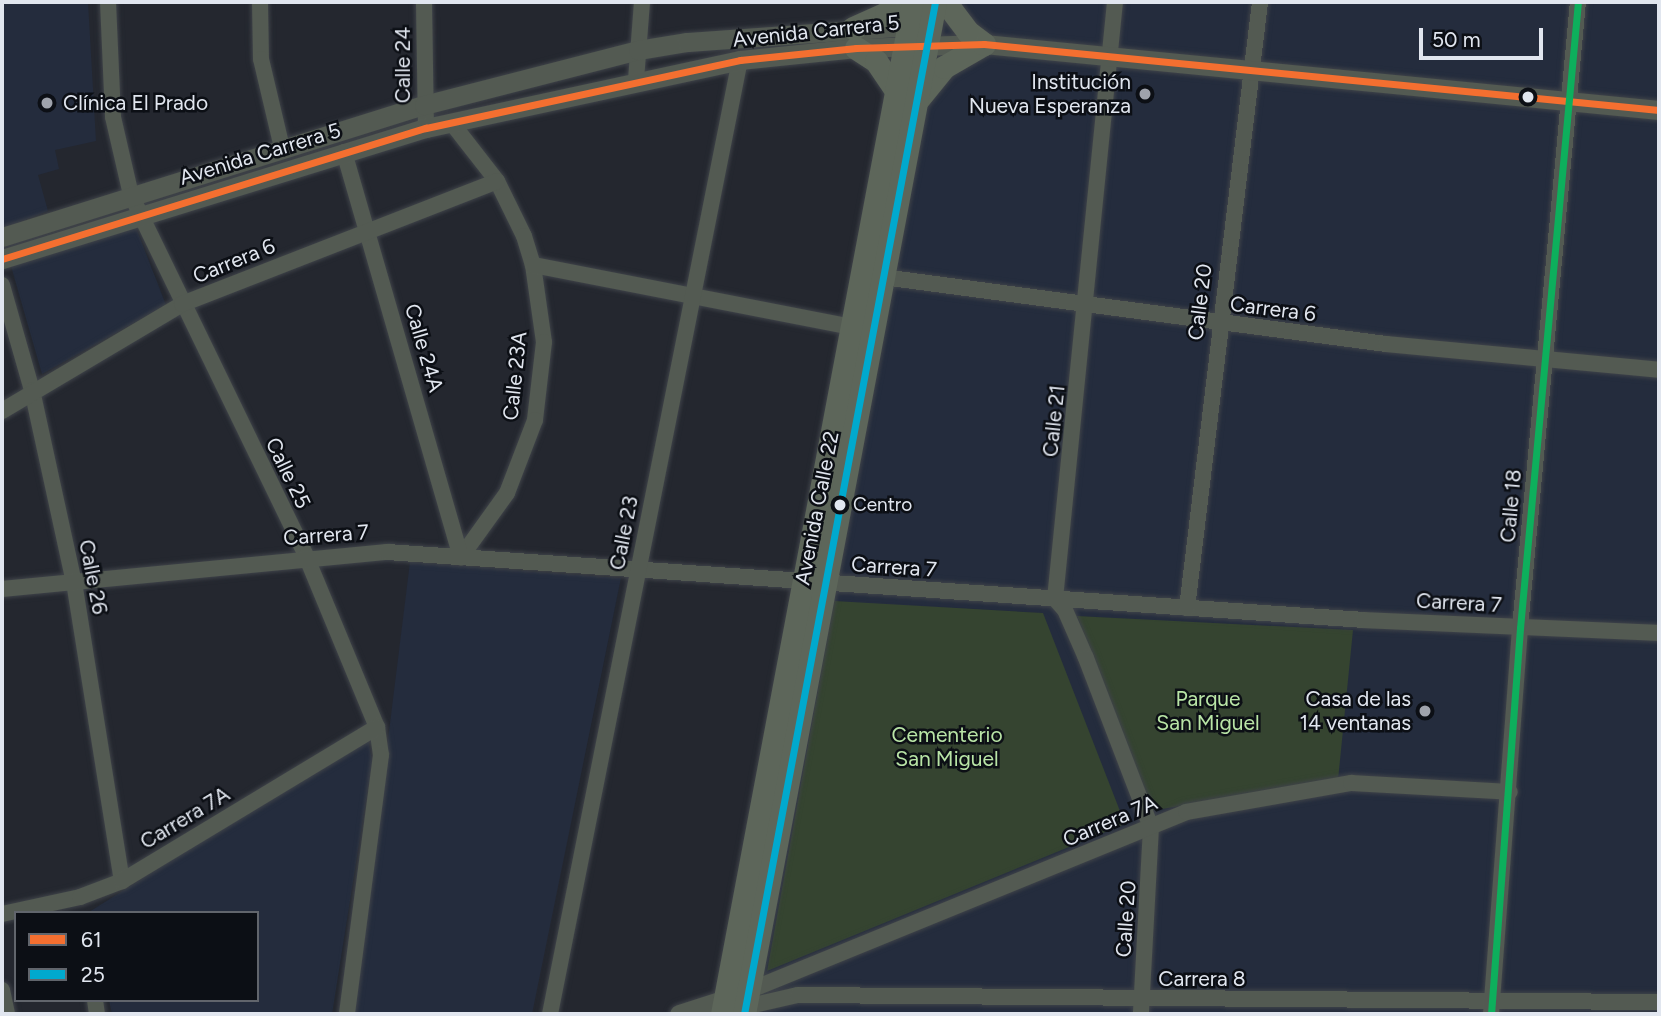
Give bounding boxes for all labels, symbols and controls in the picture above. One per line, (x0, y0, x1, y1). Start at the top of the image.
street label: Avenida Carrera 5 (731, 10, 901, 52)
scale bar (1423, 14, 1547, 58)
street label: Calle 24 (390, 27, 416, 103)
text: 50 m (1432, 27, 1481, 52)
place label: Institución Nueva Esperanza (969, 69, 1131, 119)
marker: Institución Nueva Esperanza (1137, 86, 1153, 102)
place label: Clínica El Prado (63, 90, 208, 116)
unlabelled marker (1521, 90, 1535, 104)
marker: Clínica El Prado (37, 93, 57, 113)
street label: Avenida Carrera 5 (176, 117, 344, 191)
street label: Carrera 6 (189, 233, 279, 289)
street label: Calle 20 (1183, 262, 1217, 342)
street label: Carrera 6 (1229, 291, 1317, 327)
street label: Calle 24A (399, 301, 449, 395)
street label: Calle 23A (498, 330, 532, 422)
street label: Calle 21 (1038, 384, 1070, 458)
street label: Avenida Calle 22 (790, 429, 844, 587)
street label: Calle 25 (260, 434, 316, 512)
street label: Calle 18 (1495, 468, 1527, 544)
street label: Calle 23 (604, 494, 644, 572)
place label: Centro (853, 494, 912, 516)
marker: Centro (833, 498, 847, 512)
street label: Carrera 7 (282, 519, 370, 551)
street label: Calle 26 (73, 538, 113, 616)
street label: Carrera 7 (850, 551, 938, 583)
street label: Carrera 7 (1416, 588, 1502, 618)
park label: Parque San Miguel (1156, 686, 1260, 736)
place label: Casa de las 14 ventanas (1299, 686, 1411, 736)
marker: Casa de las 14 ventanas (1417, 703, 1433, 719)
park label: Cementerio San Miguel (891, 722, 1003, 772)
street label: Carrera 7A (136, 781, 234, 855)
street label: Carrera 7A (1059, 790, 1161, 852)
street label: Calle 20 (1111, 880, 1141, 958)
legend (14, 911, 259, 1002)
text: 61 (81, 927, 102, 952)
text: 25 (81, 962, 105, 987)
street label: Carrera 8 (1158, 966, 1246, 992)

